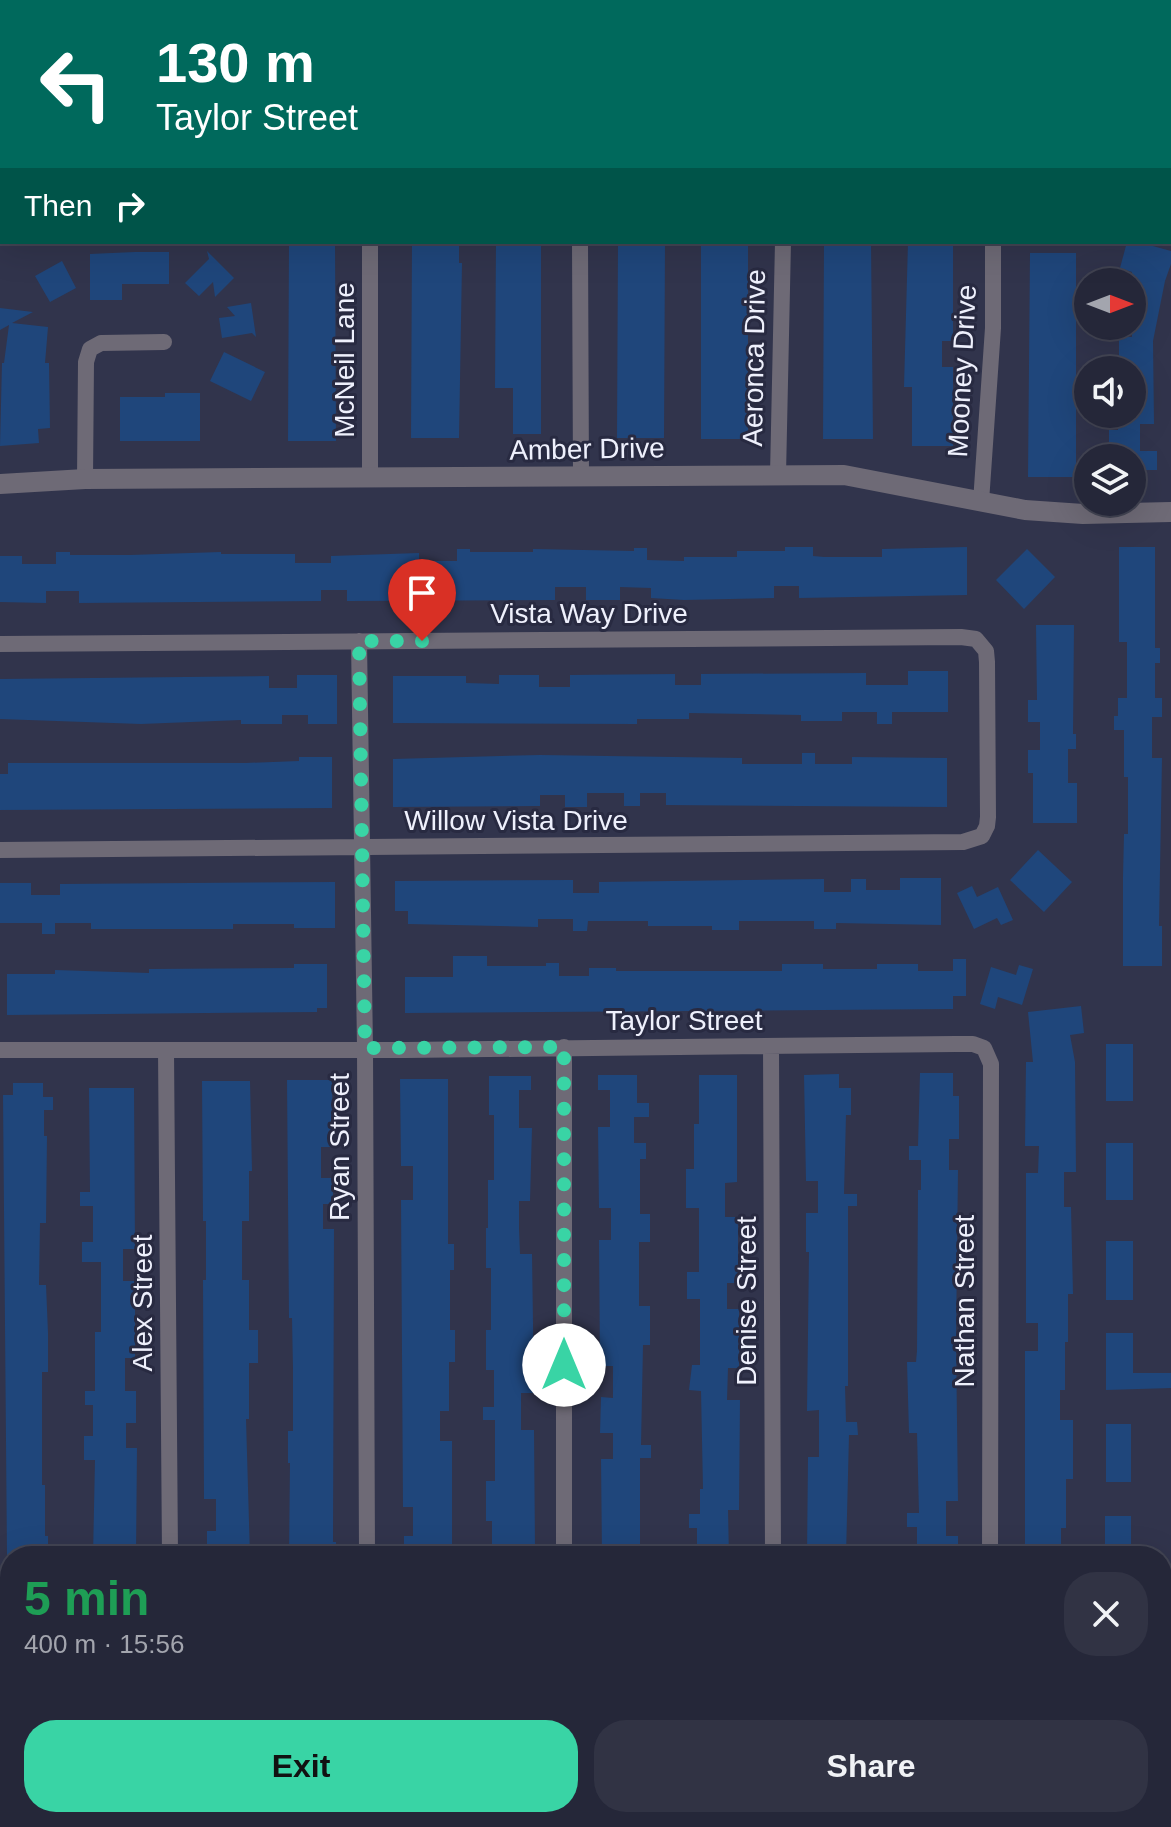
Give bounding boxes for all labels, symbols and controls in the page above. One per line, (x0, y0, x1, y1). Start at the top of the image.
text: 130 m (156, 31, 315, 94)
icon: left (24, 32, 128, 136)
text: Taylor Street (156, 97, 358, 138)
icon: right (108, 184, 152, 228)
text: Then (24, 189, 92, 222)
north arrow (1074, 268, 1146, 340)
map controls (1074, 268, 1146, 516)
street label: Aeronca Drive (737, 269, 771, 447)
street label: McNeil Lane (329, 282, 360, 438)
street label: Mooney Drive (942, 284, 982, 458)
button: sound (1074, 356, 1146, 428)
street label: Amber Drive (509, 432, 665, 466)
button: layers (1074, 444, 1146, 516)
pin (388, 559, 456, 641)
icon: arrive (400, 571, 444, 615)
street label: Vista Way Drive (490, 598, 688, 629)
street label: Willow Vista Drive (404, 805, 628, 836)
street label: Taylor Street (605, 1005, 763, 1036)
street label: Ryan Street (324, 1073, 355, 1221)
street label: Nathan Street (949, 1214, 980, 1387)
street label: Denise Street (731, 1216, 762, 1386)
street label: Alex Street (127, 1234, 158, 1371)
position arrow (522, 1323, 606, 1407)
text: 5 min (24, 1572, 149, 1625)
button: close (1064, 1572, 1148, 1656)
text: 400 m · 15:56 (24, 1629, 184, 1659)
button: Exit (24, 1720, 578, 1812)
button: Share (594, 1720, 1148, 1812)

